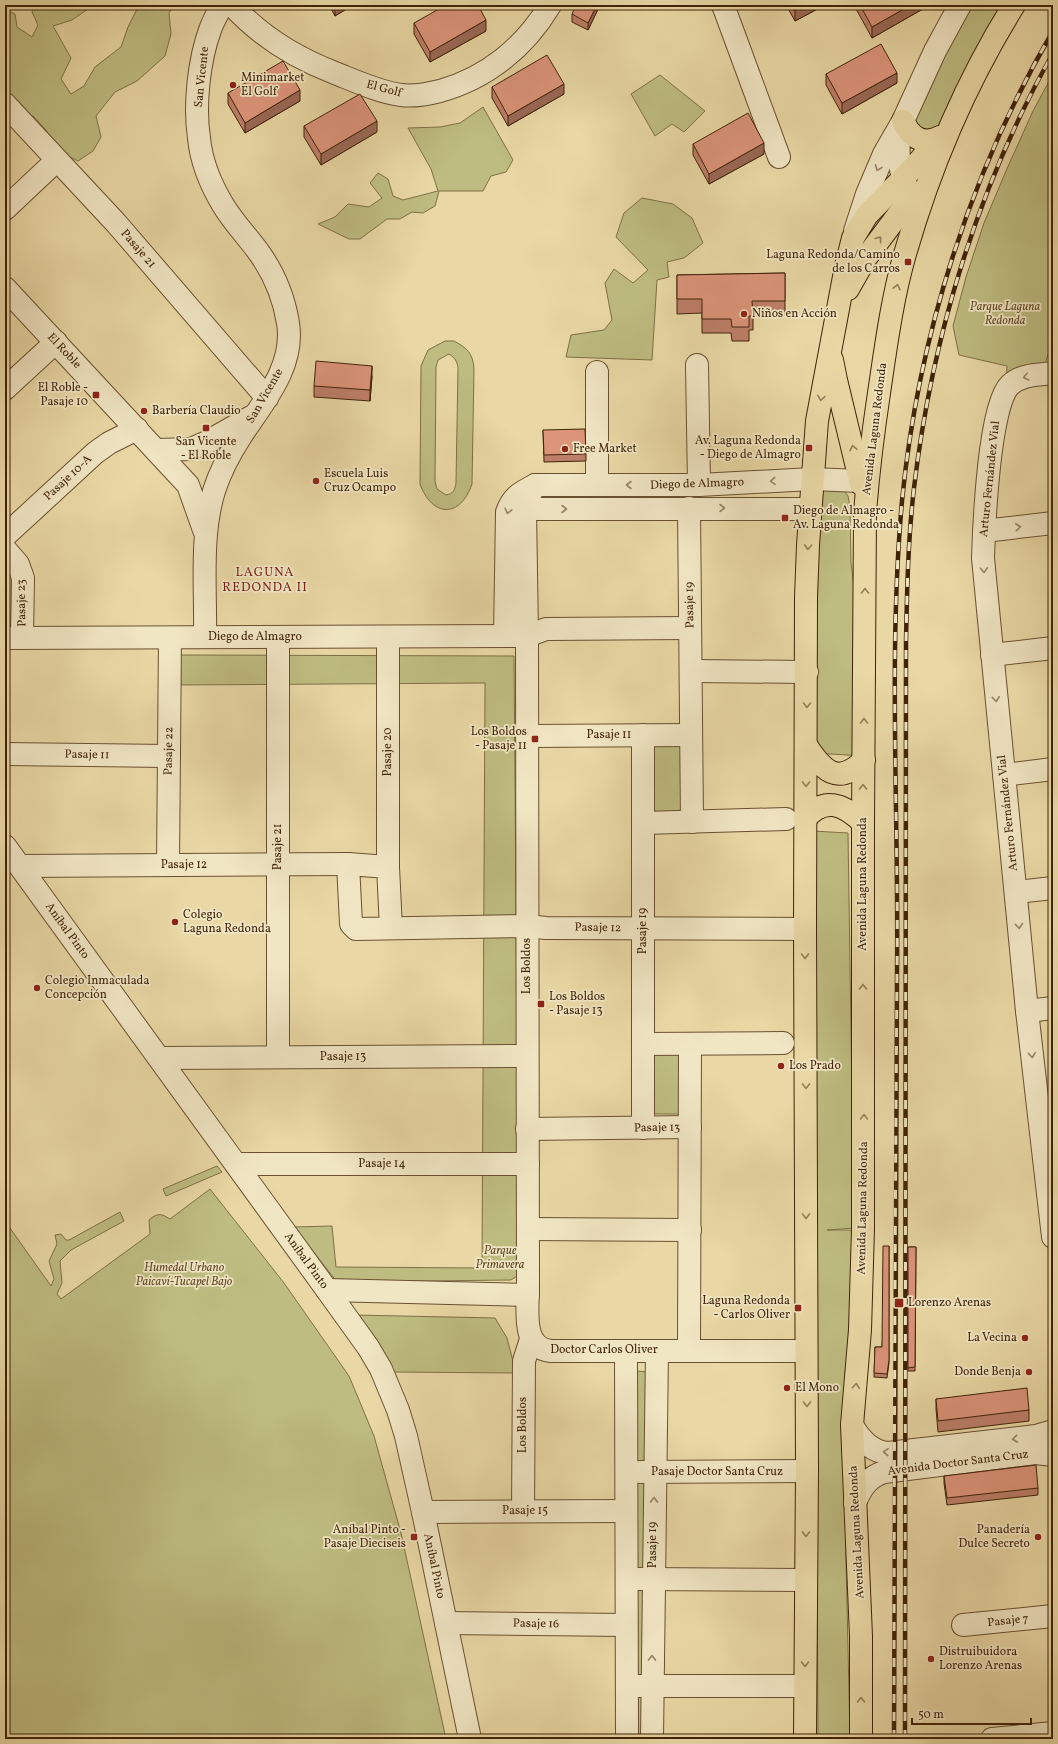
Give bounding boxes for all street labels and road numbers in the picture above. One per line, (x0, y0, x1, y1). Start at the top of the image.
street label: San Vicente (191, 45, 213, 108)
street label: El Golf (365, 77, 405, 102)
street label: Pasaje 21 (117, 226, 159, 272)
street label: El Roble (43, 330, 85, 372)
street label: Avenida Laguna Redonda (859, 362, 891, 496)
street label: San Vicente (243, 365, 287, 426)
street label: Arturo Fernández Vial (976, 420, 1004, 538)
street label: Pasaje 10-A (40, 451, 96, 504)
street label: Diego de Almagro (650, 474, 744, 494)
street label: Pasaje 23 (14, 579, 30, 627)
street label: Pasaje 19 (682, 582, 698, 628)
street label: Diego de Almagro (208, 629, 302, 645)
street label: Pasaje 22 (161, 727, 177, 775)
street label: Pasaje 20 (380, 727, 396, 777)
street label: Pasaje 11 (587, 727, 631, 743)
street label: Pasaje 11 (64, 747, 110, 763)
street label: Arturo Fernández Vial (994, 754, 1022, 872)
street label: Avenida Laguna Redonda (855, 817, 871, 951)
street label: Pasaje 21 (270, 824, 286, 870)
street label: Pasaje 12 (161, 857, 207, 873)
street label: Aníbal Pinto (41, 900, 93, 962)
street label: Pasaje 19 (635, 908, 651, 954)
street label: Pasaje 12 (575, 920, 621, 936)
street label: Los Boldos (519, 938, 535, 994)
street label: Pasaje 13 (320, 1049, 366, 1065)
street label: Pasaje 13 (634, 1120, 680, 1136)
street label: Avenida Laguna Redonda (854, 1141, 872, 1275)
street label: Pasaje 14 (358, 1156, 406, 1172)
street label: Aníbal Pinto (280, 1230, 332, 1292)
street label: Doctor Carlos Oliver (550, 1342, 658, 1358)
street label: Los Boldos (515, 1397, 531, 1453)
street label: Avenida Doctor Santa Cruz (887, 1446, 1029, 1480)
street label: Pasaje Doctor Santa Cruz (651, 1464, 783, 1480)
street label: Avenida Laguna Redonda (846, 1465, 868, 1599)
street label: Pasaje 15 (502, 1503, 548, 1519)
street label: Pasaje 19 (645, 1522, 661, 1568)
street label: Aníbal Pinto (419, 1532, 449, 1600)
street label: Pasaje 7 (987, 1611, 1030, 1631)
street label: Pasaje 16 (513, 1616, 559, 1632)

